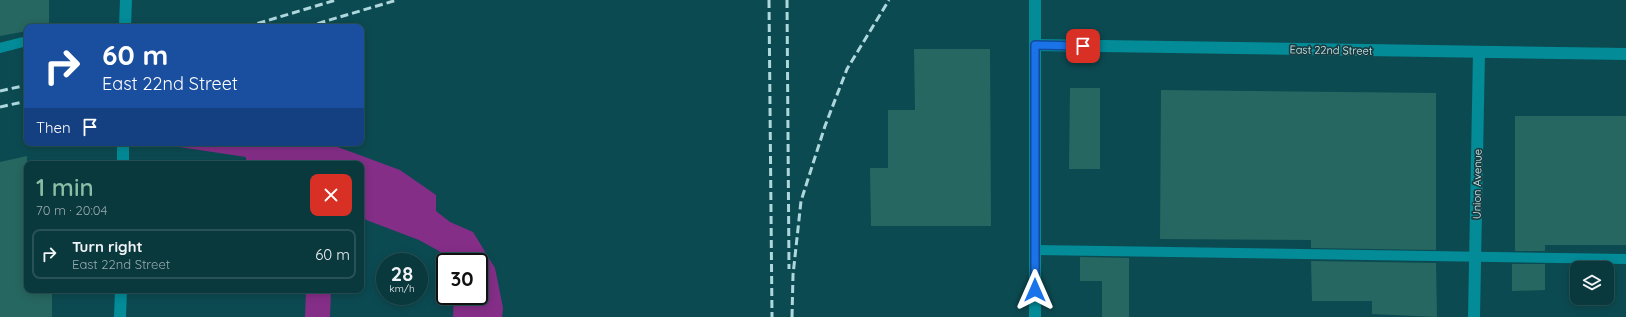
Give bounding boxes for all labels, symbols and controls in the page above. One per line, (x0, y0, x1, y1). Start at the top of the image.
pin (1066, 29, 1100, 63)
icon: arrive (1072, 35, 1094, 57)
text: 60 m (102, 37, 168, 72)
icon: right (36, 40, 88, 92)
street label: East 22nd Street (1289, 42, 1373, 58)
text: East 22nd Street (102, 72, 238, 95)
icon: arrive (79, 116, 101, 138)
text: Then (36, 118, 71, 137)
street label: Union Avenue (1469, 149, 1485, 219)
text: 1 min (36, 172, 94, 202)
button: close (310, 174, 352, 216)
text: 70 m · 20:04 (36, 202, 107, 218)
text: Turn right (72, 237, 143, 256)
icon: right (38, 243, 60, 265)
text: 60 m (315, 245, 350, 264)
speed limit sign: 30 (436, 253, 488, 305)
text: East 22nd Street (72, 256, 170, 272)
text: 28 (391, 261, 413, 286)
map controls (1570, 261, 1614, 305)
button: layers (1570, 261, 1614, 305)
position arrow (1014, 269, 1056, 311)
text: km/h (389, 282, 415, 295)

